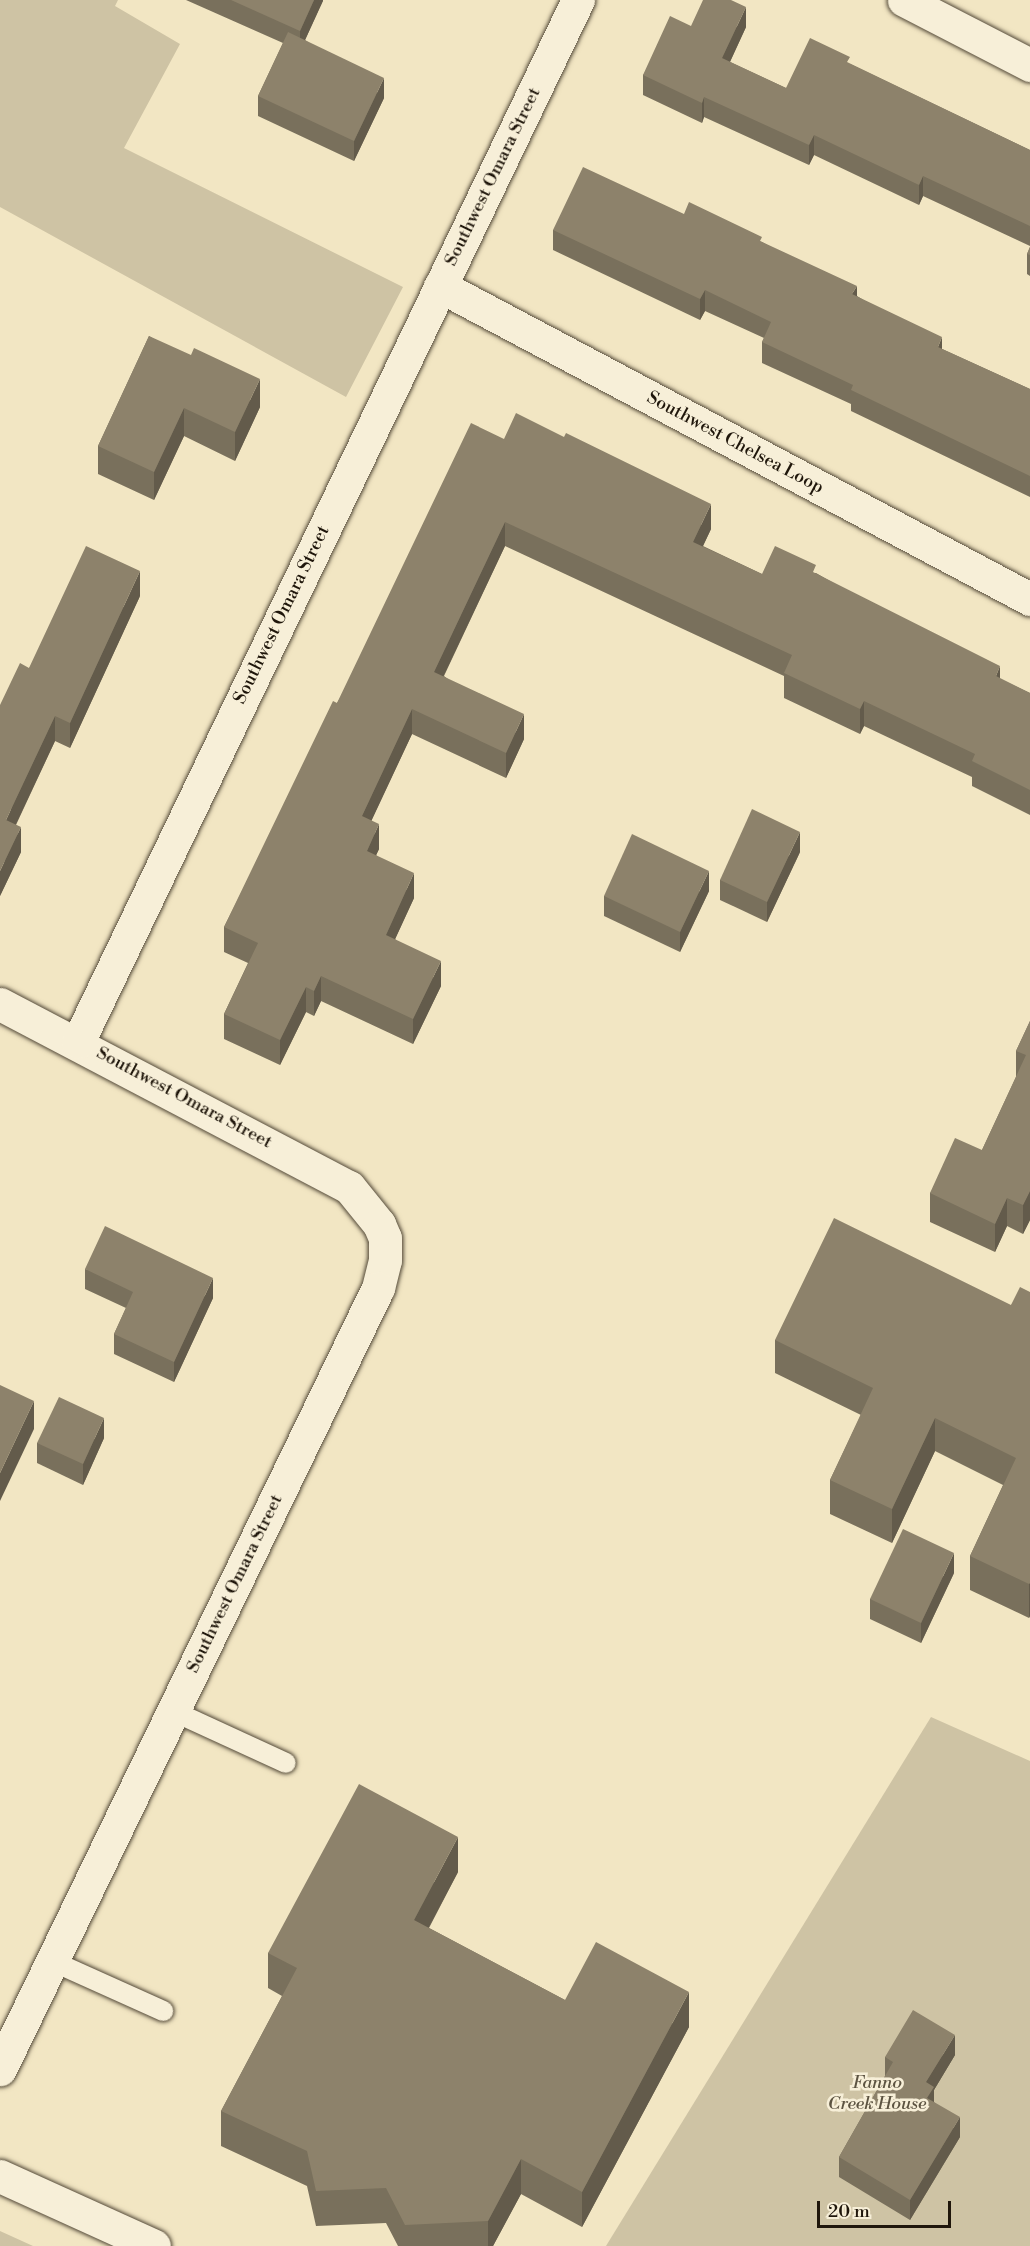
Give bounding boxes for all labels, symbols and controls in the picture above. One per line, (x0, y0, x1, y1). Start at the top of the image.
street label: Southwest Omara Street (440, 84, 546, 270)
street label: Southwest Chelsea Loop (643, 387, 827, 499)
street label: Southwest Omara Street (229, 522, 335, 708)
street label: Southwest Omara Street (92, 1043, 276, 1153)
street label: Southwest Omara Street (182, 1491, 288, 1677)
park label: Fanno Creek House (828, 2073, 926, 2116)
scale bar (820, 2189, 954, 2227)
text: 20 m (828, 2200, 870, 2223)

